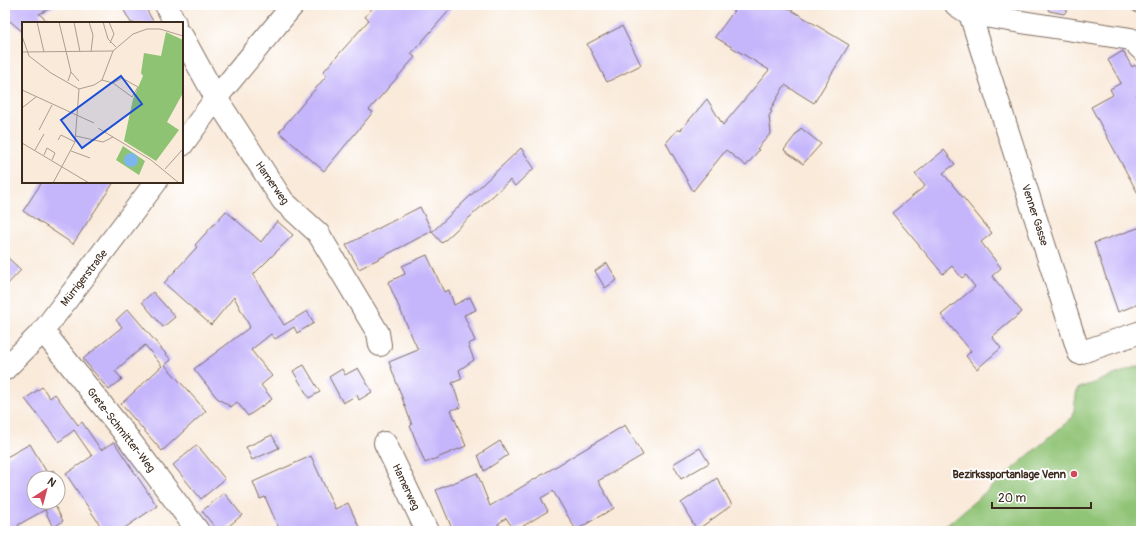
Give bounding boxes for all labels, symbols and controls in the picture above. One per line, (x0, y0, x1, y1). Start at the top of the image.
inset map (22, 22, 183, 183)
street label: Hamerweg (252, 159, 292, 207)
street label: Venner Gasse (1019, 183, 1051, 248)
street label: Mürrigerstraße (58, 247, 110, 309)
street label: Grete-Schmitter-Weg (84, 385, 158, 475)
street label: Hamerweg (390, 462, 423, 513)
place label: Bezirkssportanlage Venn (953, 468, 1066, 481)
marker: Bezirkssportanlage Venn (1069, 469, 1079, 479)
north arrow (26, 470, 66, 510)
text: N (45, 475, 59, 490)
scale bar (992, 484, 1091, 510)
text: 20 m (998, 491, 1027, 506)

